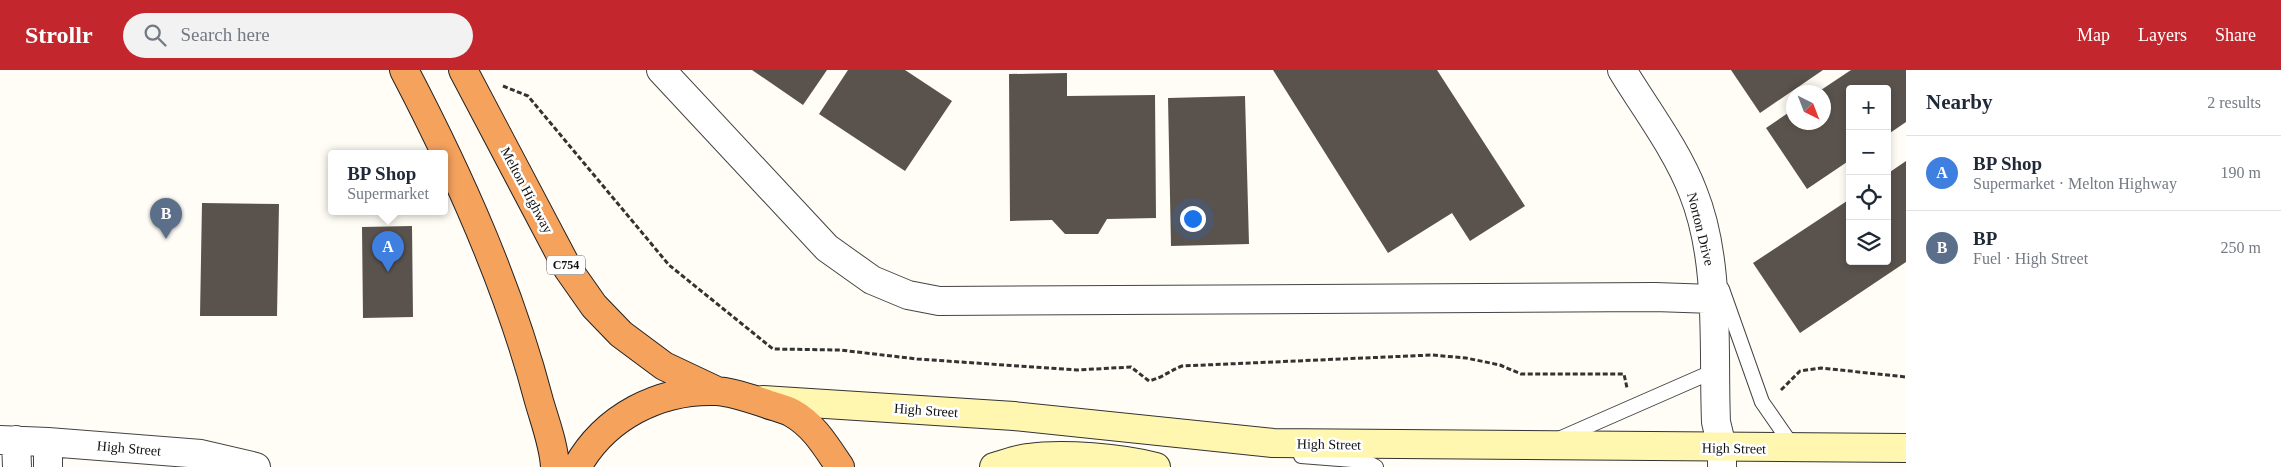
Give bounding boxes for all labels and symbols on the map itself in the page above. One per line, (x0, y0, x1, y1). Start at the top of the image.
north arrow (1786, 85, 1831, 130)
street label: Melton Highway (498, 145, 556, 236)
street label: Norton Drive (1684, 191, 1717, 267)
pin: B (150, 198, 182, 239)
your location (1180, 206, 1206, 232)
pin: A (372, 231, 404, 272)
road number: C754 (547, 256, 585, 274)
street label: High Street (893, 401, 959, 420)
street label: High Street (1297, 436, 1361, 453)
street label: High Street (96, 438, 162, 459)
street label: High Street (1702, 440, 1766, 457)

